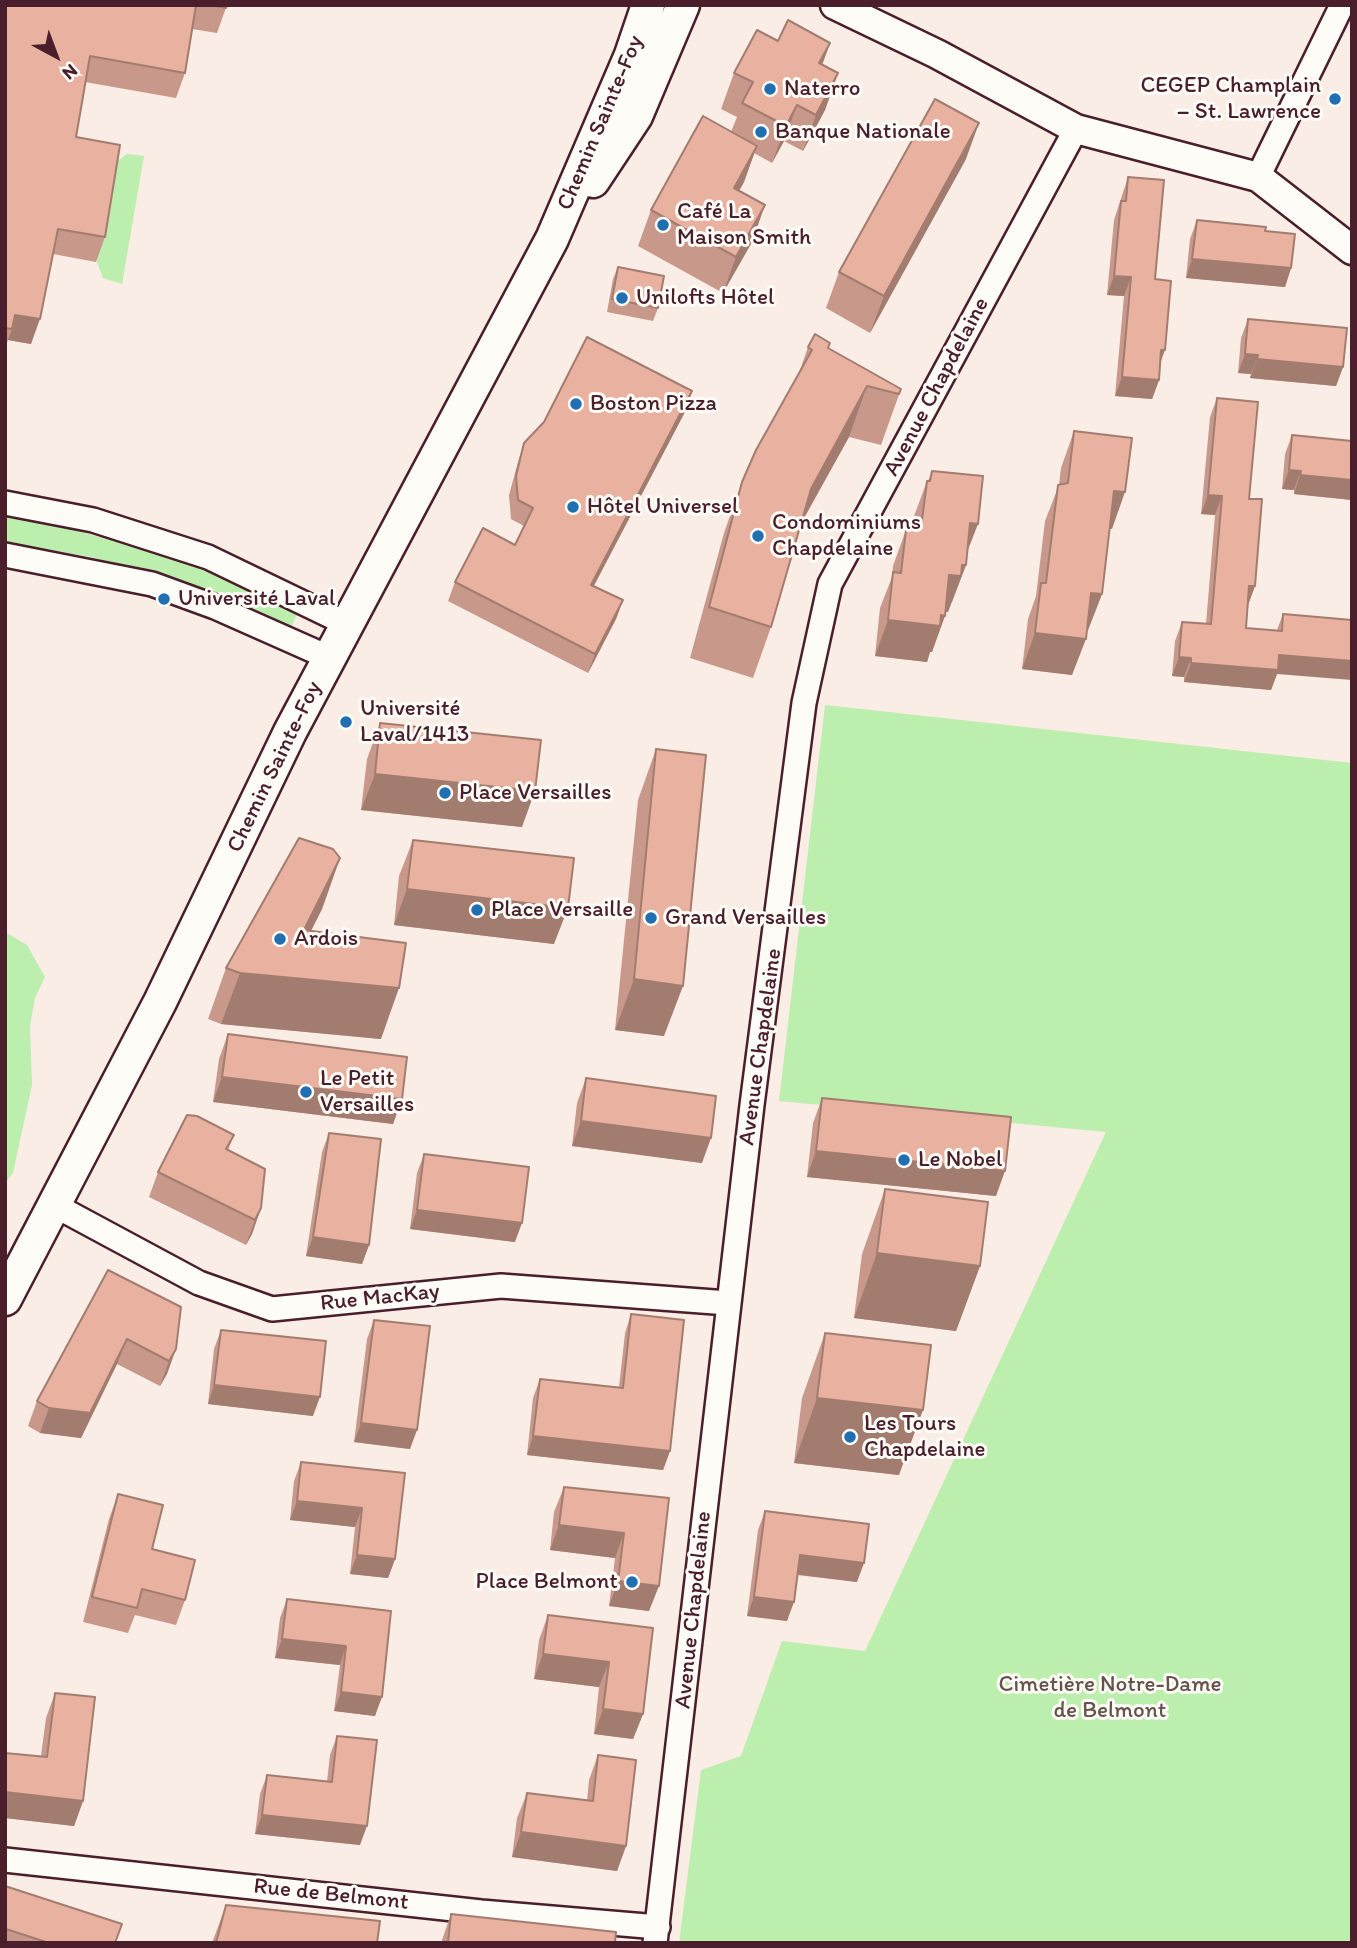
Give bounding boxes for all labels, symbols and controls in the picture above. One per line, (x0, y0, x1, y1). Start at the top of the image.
north arrow (21, 21, 91, 91)
street label: Chemin Sainte-Foy (552, 31, 650, 215)
text: N (58, 59, 82, 85)
place label: CEGEP Champlain – St. Lawrence (1140, 72, 1321, 126)
place label: Naterro (784, 75, 860, 103)
marker: Naterro (762, 81, 778, 97)
marker: CEGEP Champlain – St. Lawrence (1327, 91, 1343, 107)
place label: Banque Nationale (775, 118, 951, 146)
marker: Banque Nationale (753, 124, 769, 140)
place label: Café La Maison Smith (677, 198, 811, 252)
marker: Café La Maison Smith (655, 217, 671, 233)
place label: Unilofts Hôtel (636, 284, 774, 312)
marker: Unilofts Hôtel (614, 290, 630, 306)
street label: Avenue Chapdelaine (878, 293, 996, 481)
place label: Boston Pizza (590, 390, 717, 418)
marker: Boston Pizza (568, 396, 584, 412)
place label: Hôtel Universel (587, 493, 739, 521)
marker: Hôtel Universel (565, 499, 581, 515)
place label: Condominiums Chapdelaine (772, 509, 921, 563)
marker: Condominiums Chapdelaine (750, 528, 766, 544)
place label: Université Laval (178, 585, 336, 613)
marker: Université Laval (156, 591, 172, 607)
street label: Chemin Sainte-Foy (222, 677, 328, 857)
place label: Université Laval/1413 (360, 695, 469, 749)
marker: Université Laval/1413 (338, 714, 354, 730)
place label: Place Versailles (459, 779, 612, 807)
marker: Place Versailles (437, 785, 453, 801)
place label: Place Versaille (491, 896, 633, 924)
marker: Place Versaille (469, 902, 485, 918)
place label: Grand Versailles (665, 904, 826, 932)
marker: Grand Versailles (643, 910, 659, 926)
place label: Ardois (294, 925, 358, 953)
marker: Ardois (272, 931, 288, 947)
street label: Avenue Chapdelaine (734, 947, 788, 1147)
place label: Le Petit Versailles (320, 1065, 414, 1119)
marker: Le Petit Versailles (298, 1084, 314, 1100)
place label: Le Nobel (918, 1146, 1002, 1174)
marker: Le Nobel (896, 1152, 912, 1168)
street label: Rue MacKay (319, 1278, 441, 1318)
place label: Les Tours Chapdelaine (864, 1410, 985, 1464)
marker: Les Tours Chapdelaine (842, 1429, 858, 1445)
street label: Avenue Chapdelaine (670, 1510, 718, 1710)
place label: Place Belmont (476, 1568, 618, 1596)
marker: Place Belmont (624, 1574, 640, 1590)
park label: Cimetière Notre-Dame de Belmont (998, 1671, 1222, 1725)
street label: Rue de Belmont (252, 1873, 410, 1917)

